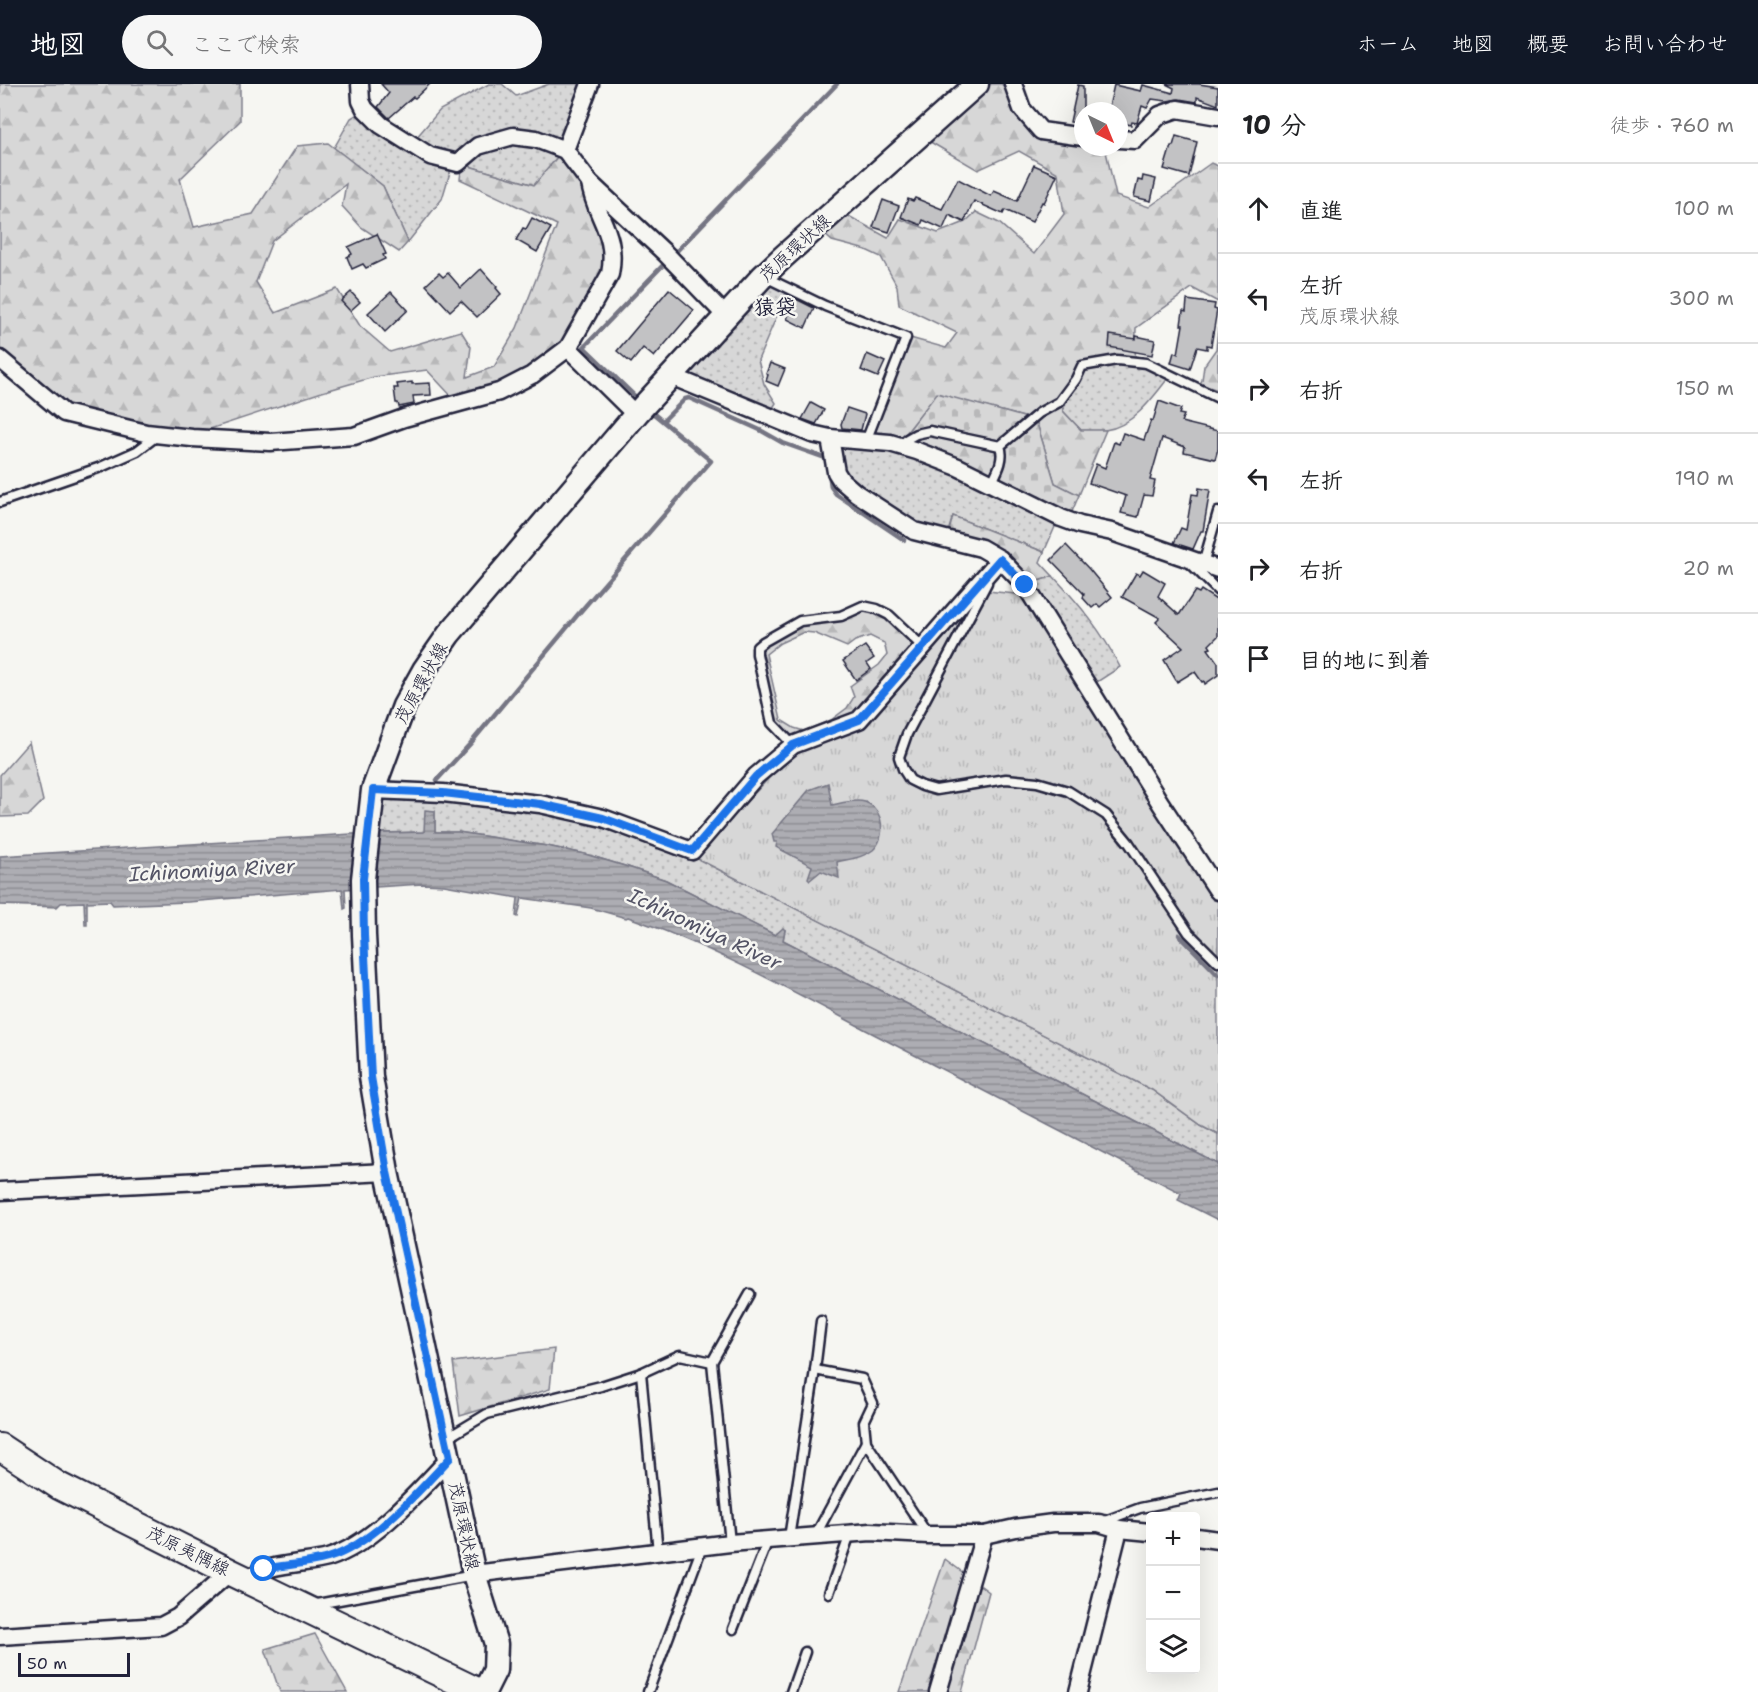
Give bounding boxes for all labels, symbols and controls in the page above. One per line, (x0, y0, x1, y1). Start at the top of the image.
search box (122, 15, 542, 69)
text: 地図 (30, 25, 86, 63)
icon: search (143, 26, 176, 59)
text: ここで検索 (191, 30, 301, 59)
text: ホーム (1357, 30, 1419, 58)
text: 地図 (1452, 30, 1494, 58)
text: 概要 (1527, 30, 1569, 58)
text: お問い合わせ (1602, 30, 1728, 58)
north arrow (1074, 102, 1128, 156)
text: 10 分 (1242, 107, 1306, 142)
text: 徒歩 · 760 m (1610, 112, 1734, 138)
icon: ahead (1242, 192, 1275, 225)
text: 100 m (1674, 195, 1734, 221)
text: 直進 (1299, 196, 1343, 225)
street label: 茂原環状線 (754, 209, 836, 287)
text: 左折 (1299, 271, 1343, 300)
icon: left (1242, 282, 1275, 315)
text: 300 m (1668, 285, 1734, 311)
district label: 猿袋 (754, 293, 796, 321)
text: 茂原環状線 (1299, 303, 1399, 329)
icon: right (1242, 372, 1275, 405)
text: 150 m (1676, 375, 1734, 401)
text: 右折 (1299, 376, 1343, 405)
icon: left (1242, 462, 1275, 495)
text: 190 m (1675, 465, 1734, 491)
text: 左折 (1299, 466, 1343, 495)
icon: right (1242, 552, 1275, 585)
text: 20 m (1683, 555, 1734, 581)
text: 右折 (1299, 556, 1343, 585)
route end (1011, 571, 1037, 597)
street label: 茂原環状線 (389, 638, 453, 728)
icon: arrive (1242, 642, 1275, 675)
text: 目的地に到着 (1299, 646, 1431, 675)
water label: Ichinomiya River (127, 853, 296, 887)
water label: Ichinomiya River (623, 882, 786, 976)
street label: 茂原環状線 (443, 1479, 485, 1573)
map controls (1146, 1512, 1200, 1674)
button: + (1146, 1512, 1200, 1566)
street label: 茂原夷隅線 (142, 1520, 234, 1582)
route start (250, 1555, 276, 1581)
button: − (1146, 1566, 1200, 1620)
button: layers (1146, 1620, 1200, 1674)
scale bar (18, 1650, 130, 1678)
text: 50 m (27, 1653, 67, 1674)

